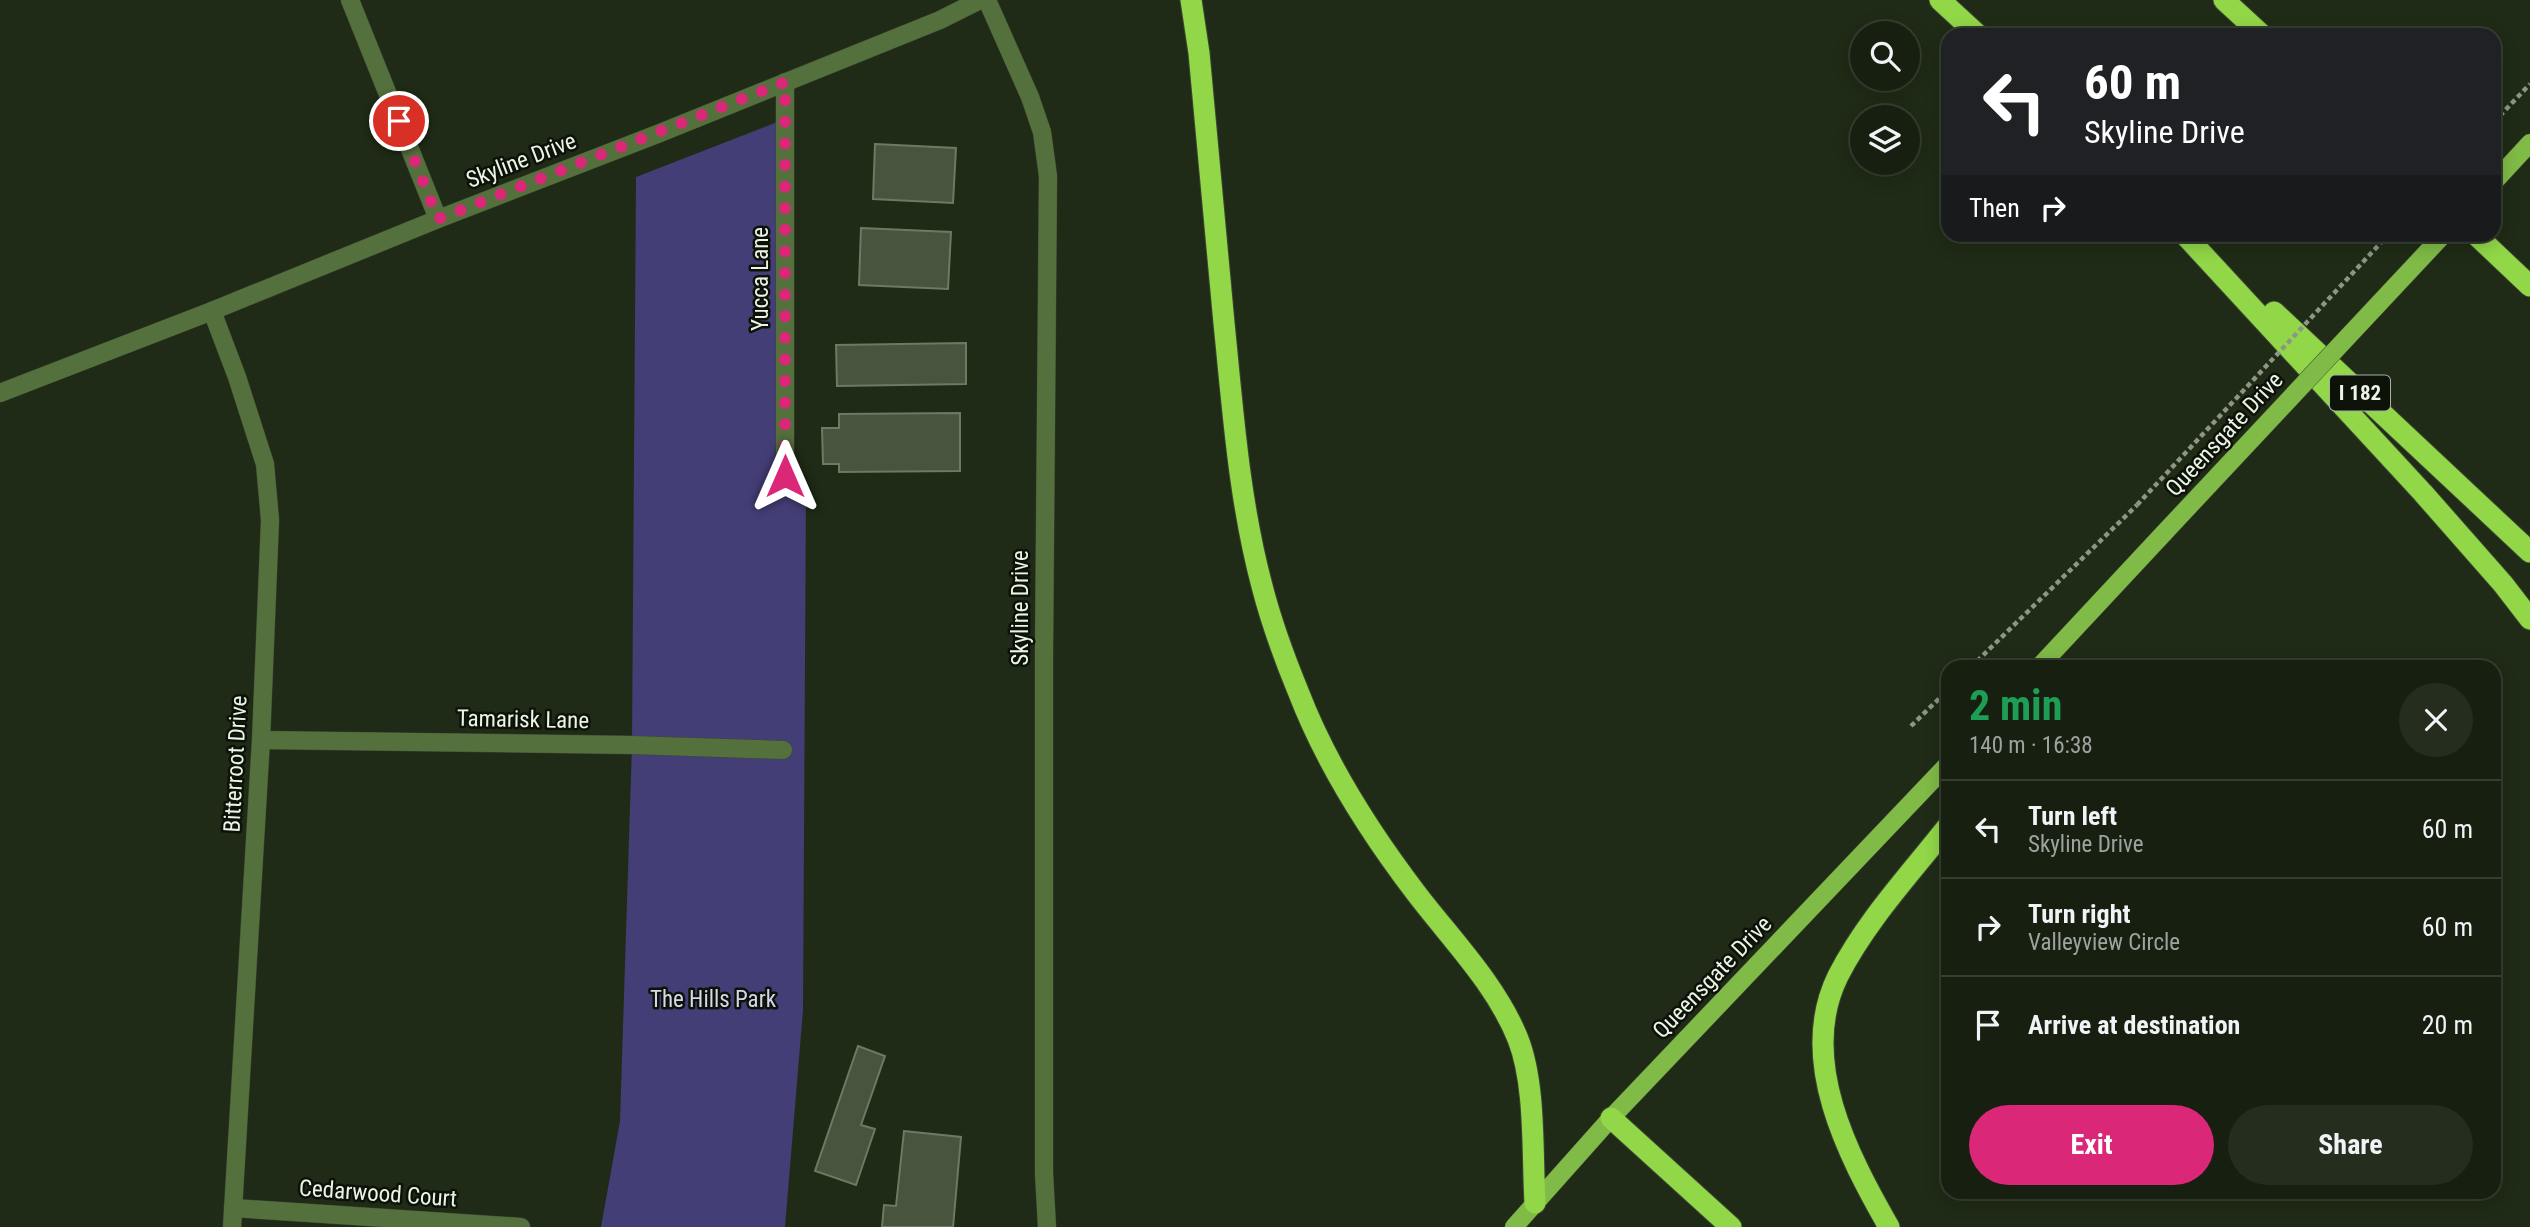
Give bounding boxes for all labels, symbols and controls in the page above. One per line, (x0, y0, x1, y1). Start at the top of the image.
map controls (1850, 21, 1920, 175)
button: search (1850, 21, 1920, 91)
text: 60 m (2084, 54, 2181, 111)
icon: left (1969, 56, 2060, 147)
pin (369, 91, 429, 151)
icon: arrive (380, 102, 418, 140)
button: layers (1850, 105, 1920, 175)
text: Skyline Drive (2084, 113, 2245, 151)
street label: Skyline Drive (462, 127, 580, 194)
icon: right (2034, 189, 2072, 227)
text: Then (1969, 193, 2020, 223)
street label: Yucca Lane (747, 227, 774, 331)
street label: Queensgate Drive (2160, 367, 2289, 502)
road number: I 182 (2330, 376, 2390, 410)
position arrow (748, 439, 822, 513)
street label: Skyline Drive (1007, 550, 1034, 666)
text: 2 min (1969, 681, 2062, 730)
button: close (2399, 683, 2473, 757)
street label: Bitterroot Drive (218, 695, 253, 833)
street label: Tamarisk Lane (457, 705, 589, 734)
text: 140 m · 16:38 (1969, 732, 2093, 759)
text: Turn left (2028, 801, 2117, 831)
icon: left (1969, 810, 2007, 848)
text: 60 m (2422, 814, 2473, 844)
text: Skyline Drive (2028, 831, 2144, 858)
text: Turn right (2028, 899, 2130, 929)
icon: right (1969, 908, 2007, 946)
street label: Queensgate Drive (1647, 911, 1777, 1044)
text: 60 m (2422, 912, 2473, 942)
text: Valleyview Circle (2028, 929, 2180, 956)
park label: The Hills Park (650, 986, 777, 1013)
icon: arrive (1969, 1006, 2007, 1044)
text: Arrive at destination (2028, 1010, 2240, 1040)
text: 20 m (2422, 1010, 2473, 1040)
button: Exit (1969, 1105, 2214, 1185)
button: Share (2228, 1105, 2473, 1185)
street label: Cedarwood Court (298, 1175, 458, 1212)

